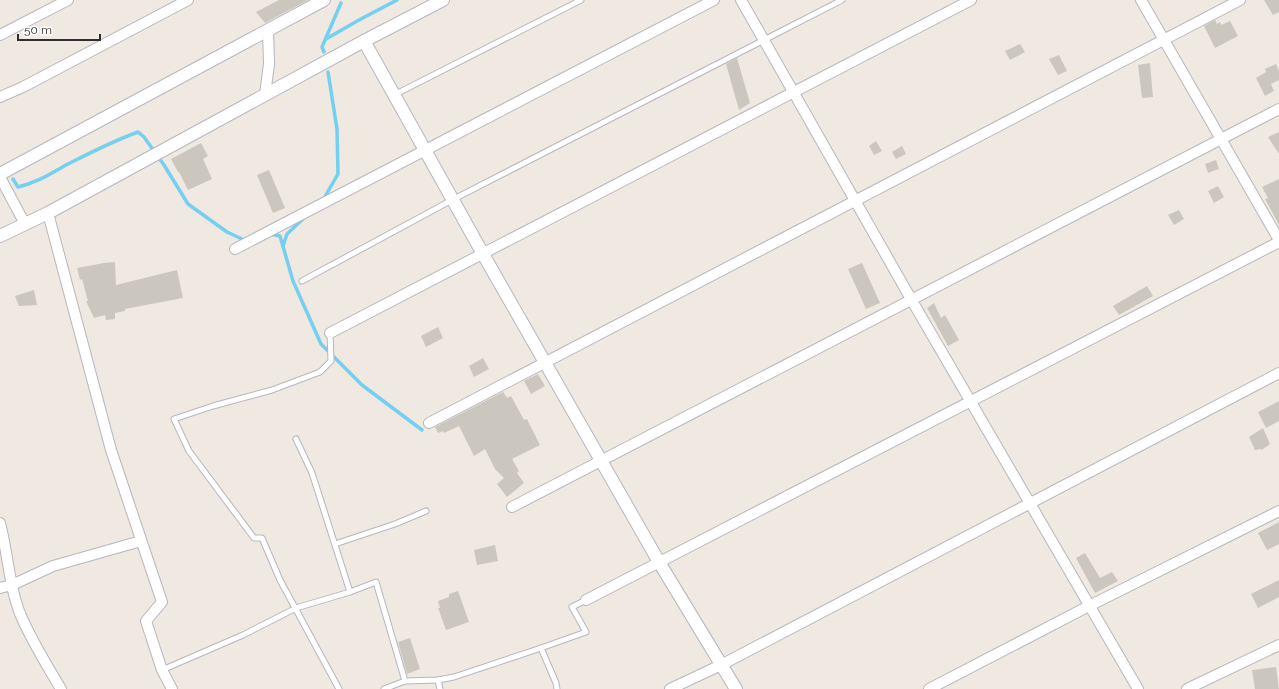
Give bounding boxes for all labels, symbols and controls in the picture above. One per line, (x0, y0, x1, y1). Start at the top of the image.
scale bar (18, 16, 100, 42)
text: 50 m (24, 23, 52, 37)

